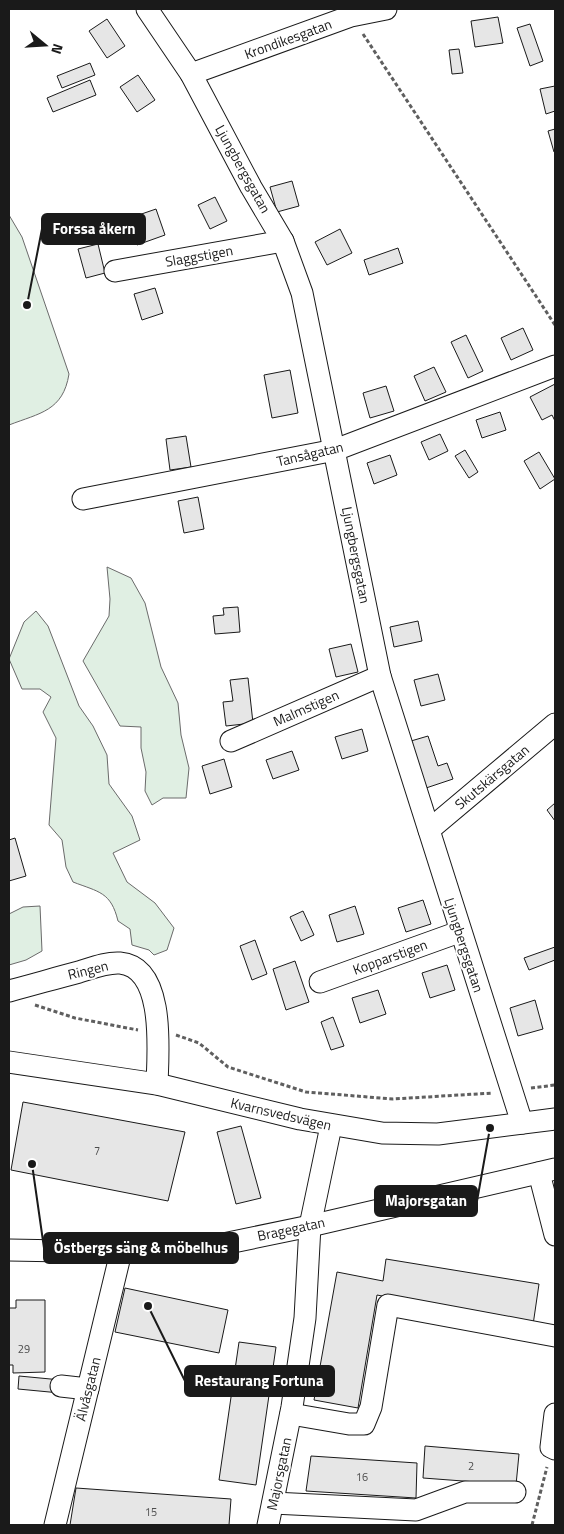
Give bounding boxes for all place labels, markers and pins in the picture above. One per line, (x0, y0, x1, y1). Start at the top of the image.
callout: Forssa åkern (42, 214, 145, 244)
callout: Majorsgatan (375, 1186, 477, 1216)
callout: Östbergs säng & möbelhus (44, 1233, 238, 1263)
callout: Restaurang Fortuna (185, 1366, 334, 1396)

